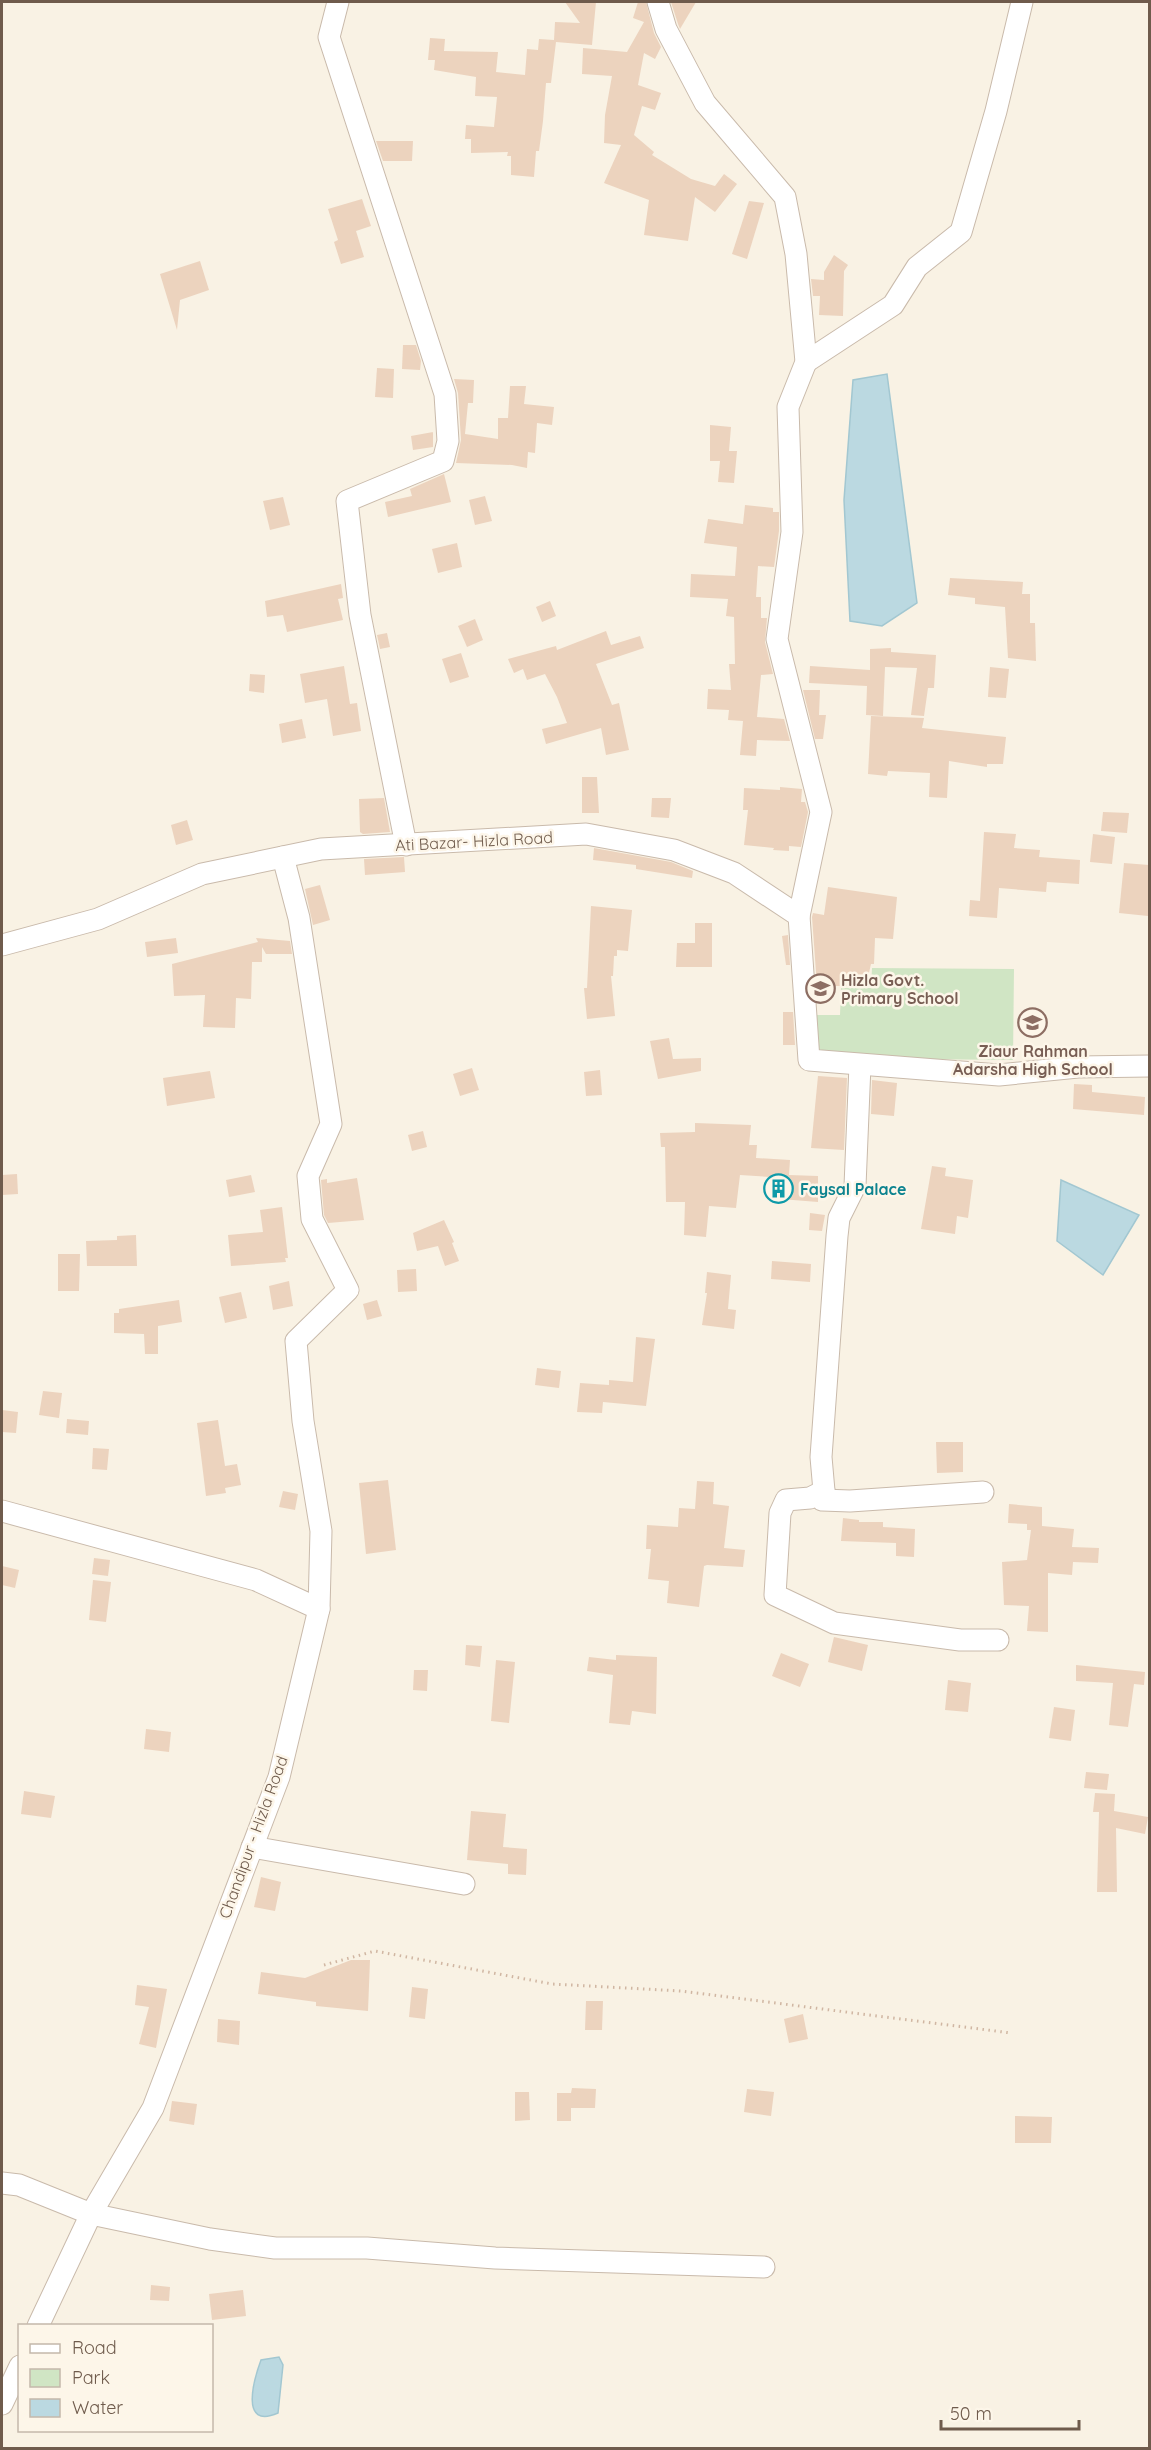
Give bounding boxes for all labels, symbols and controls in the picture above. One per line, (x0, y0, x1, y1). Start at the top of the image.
street label: Ati Bazar- Hizla Road (395, 827, 553, 855)
place label: Hizla Govt. Primary School (841, 970, 959, 1008)
school or university icon: Hizla Govt. Primary School (804, 973, 836, 1005)
school or university icon: Ziaur Rahman Adarsha High School (1017, 1007, 1049, 1039)
place label: Ziaur Rahman Adarsha High School (953, 1041, 1113, 1079)
building icon: Faysal Palace (763, 1173, 795, 1205)
place label: Faysal Palace (800, 1179, 906, 1199)
street label: Chandipur - Hizla Road (214, 1753, 292, 1921)
legend (18, 2324, 213, 2432)
text: Road (72, 2336, 117, 2359)
text: Park (72, 2366, 110, 2389)
scale bar (941, 2393, 1079, 2431)
text: Water (72, 2396, 123, 2419)
text: 50 m (950, 2402, 992, 2425)

